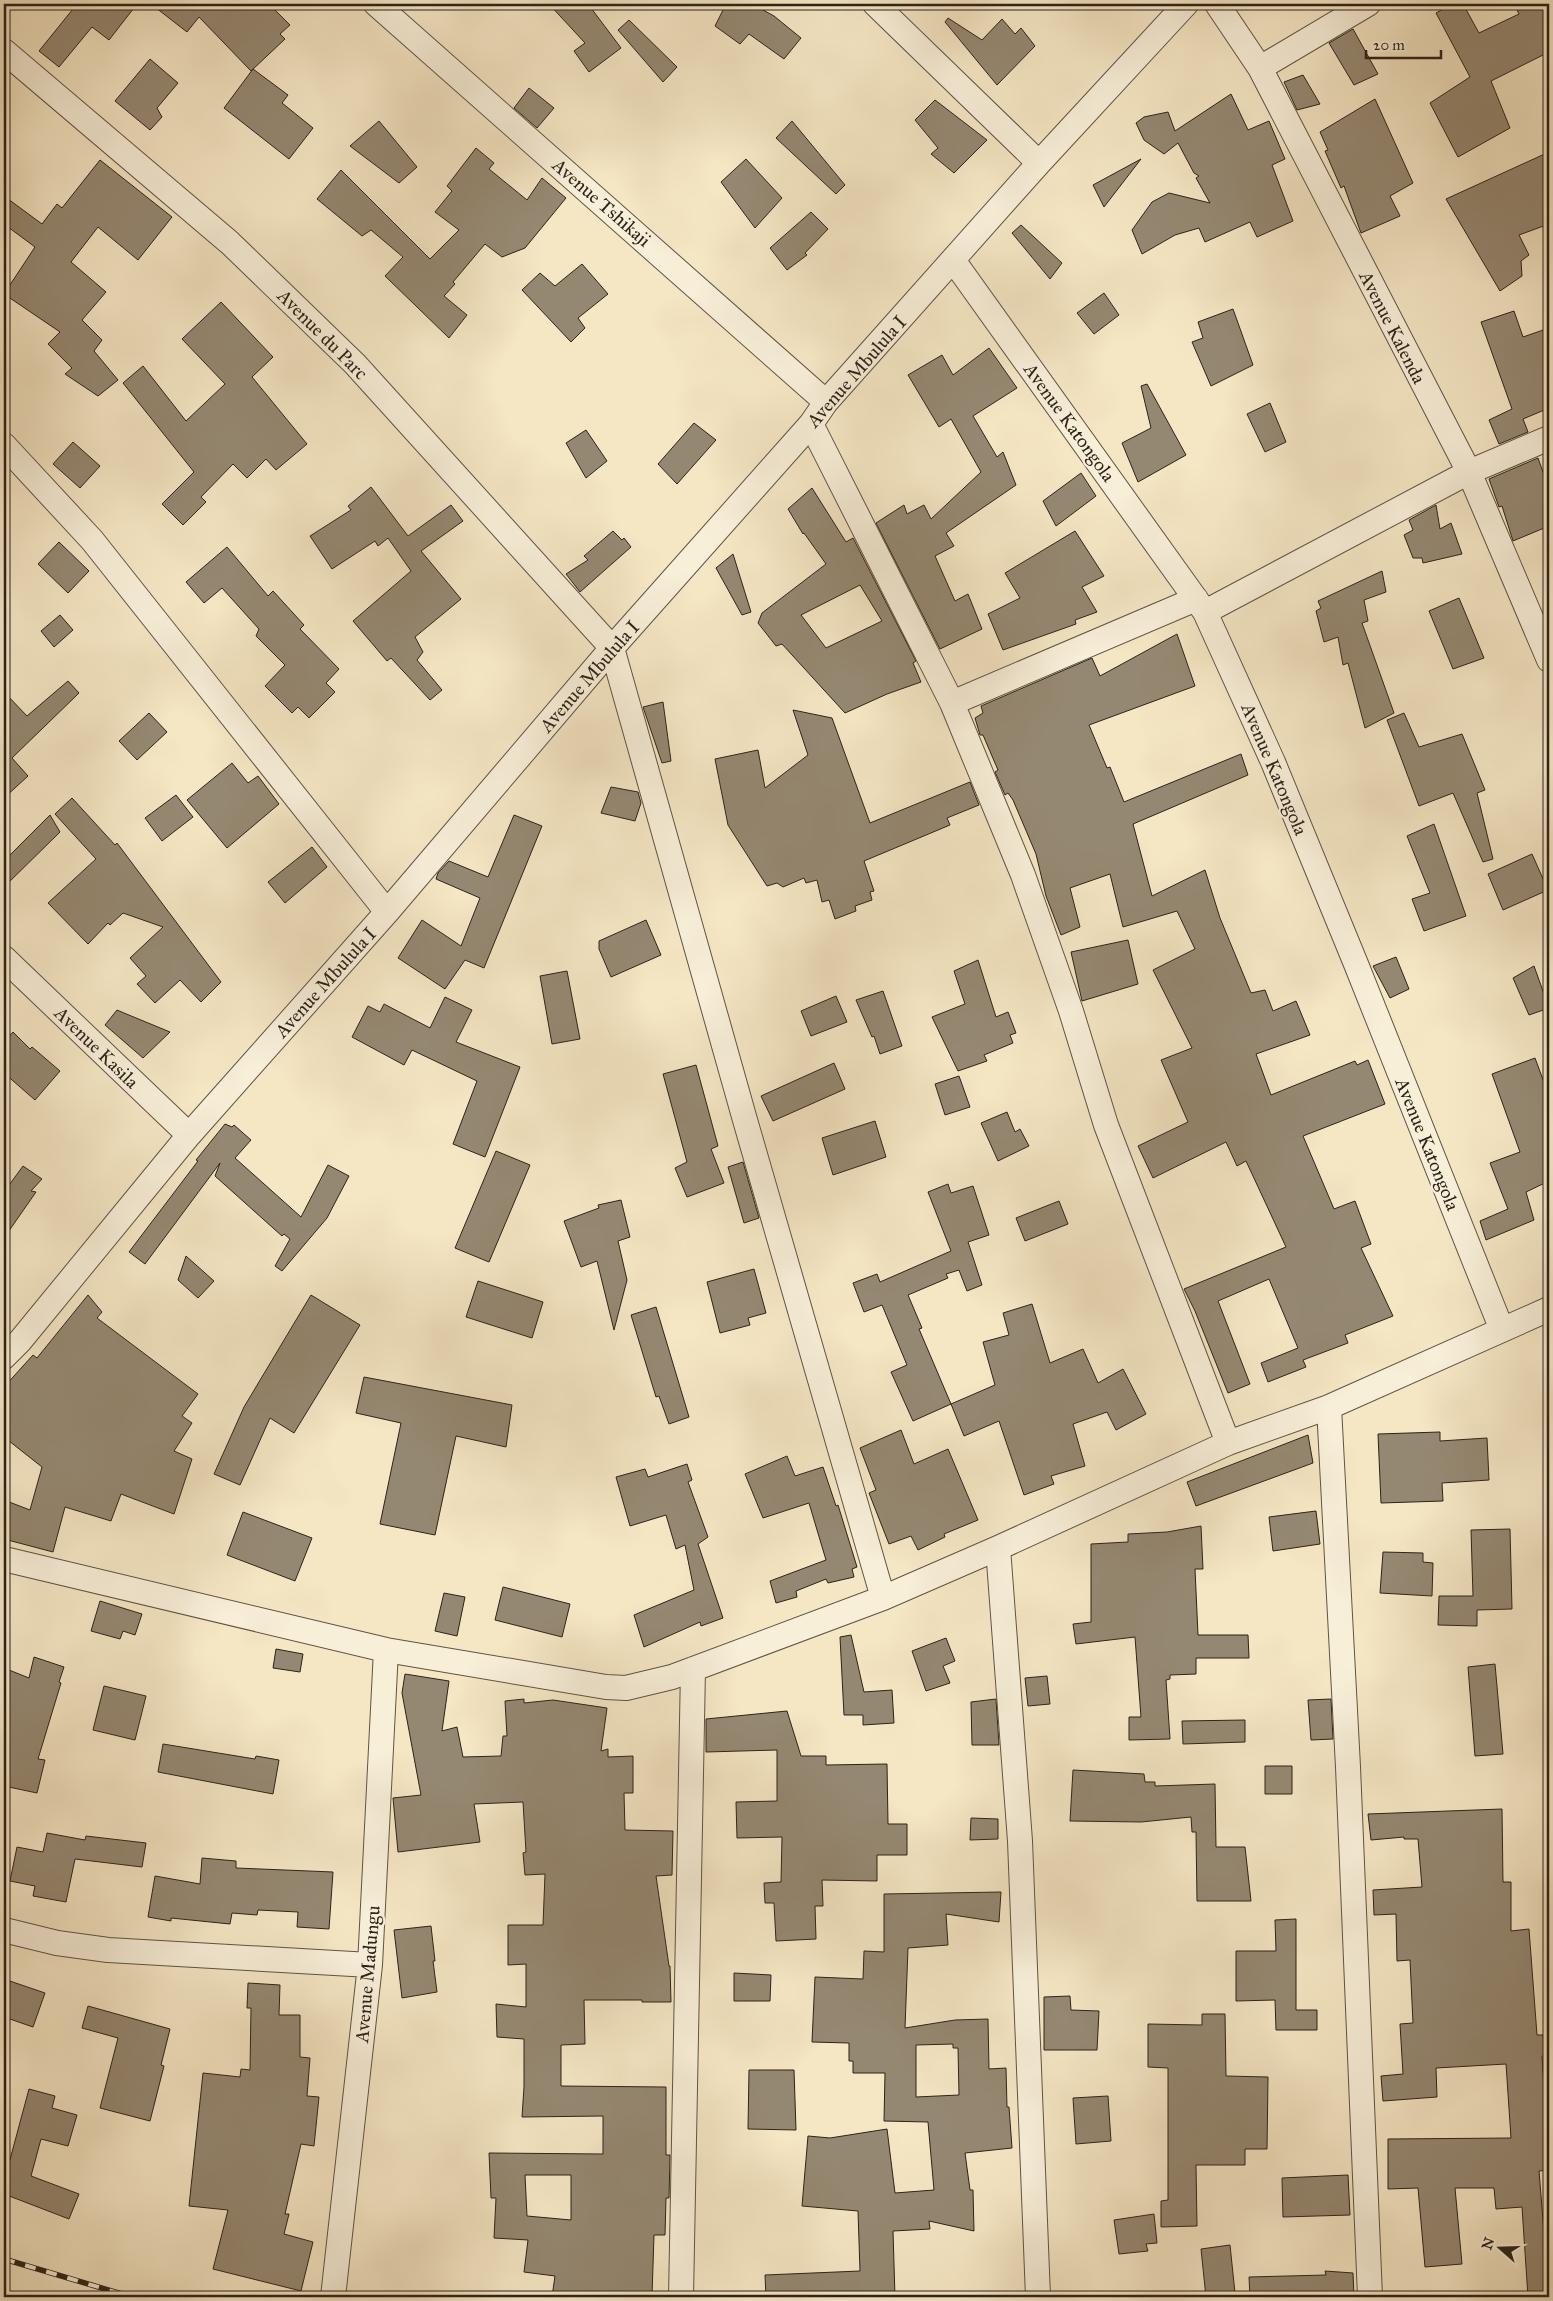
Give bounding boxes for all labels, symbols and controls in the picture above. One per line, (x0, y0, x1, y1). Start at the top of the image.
scale bar (1366, 28, 1440, 60)
text: 20 m (1373, 36, 1405, 54)
street label: Avenue Tshikaji (547, 153, 656, 251)
street label: Avenue Kalenda (1354, 266, 1431, 388)
street label: Avenue du Parc (272, 284, 373, 384)
street label: Avenue Mbulula I (801, 311, 911, 433)
street label: Avenue Katongola (1017, 358, 1121, 487)
street label: Avenue Mbulula I (534, 616, 644, 738)
street label: Avenue Katongola (1235, 699, 1313, 840)
street label: Avenue Mbulula I (269, 922, 381, 1043)
street label: Avenue Kasila (49, 1001, 144, 1094)
street label: Avenue Katongola (1389, 1074, 1465, 1215)
street label: Avenue Madungu (350, 1904, 386, 2045)
north arrow (1476, 2224, 1526, 2274)
text: N (1478, 2235, 1498, 2252)

